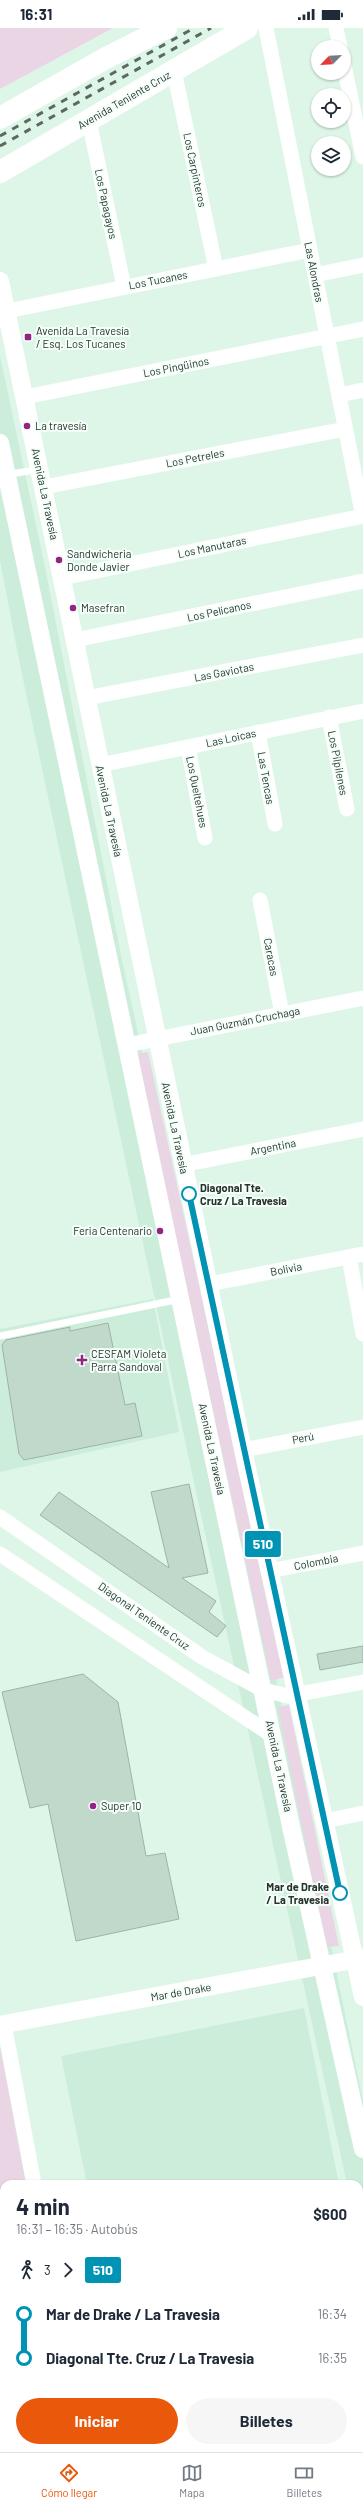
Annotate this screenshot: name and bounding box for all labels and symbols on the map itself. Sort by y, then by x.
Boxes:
north arrow [311,40,351,80]
street label: Avenida Teniente Cruz [75,68,173,131]
street label: Los Carpinteros [181,132,210,208]
street label: Los Papagayos [93,168,120,240]
street label: Las Alondras [302,241,327,303]
street label: Los Tucanes [127,267,188,292]
place label: Avenida La Travesía / Esq. Los Tucanes [36,324,129,350]
marker: Avenida La Travesía / Esq. Los Tucanes [23,332,33,342]
street label: Los Pingüinos [142,354,210,379]
place label: La travesía [35,419,87,432]
marker: La travesía [22,421,32,431]
street label: Los Petreles [165,445,225,470]
street label: Avenida La Travesía [29,447,62,541]
street label: Los Manutaras [177,533,247,560]
place label: Sandwicheria Donde Javier [67,547,131,573]
marker: Sandwicheria Donde Javier [54,555,64,565]
street label: Los Pelícanos [186,597,252,624]
place label: Masefran [81,601,125,614]
marker: Masefran [68,603,78,613]
street label: Las Gaviotas [193,659,255,684]
street label: Las Loicas [205,726,257,749]
street label: Los Pilpilenes [326,729,351,796]
street label: Las Tencas [255,751,278,805]
street label: Los Queltehues [184,755,211,829]
street label: Avenida La Travesía [93,764,126,858]
street label: Caracas [261,937,282,977]
street label: Juan Guzmán Cruchaga [189,1003,301,1038]
street label: Avenida La Travesía [159,1081,192,1175]
street label: Argentina [249,1136,297,1157]
place label: Diagonal Tte. Cruz / La Travesia [200,1181,287,1207]
marker: Diagonal Tte. Cruz / La Travesia [181,1186,197,1202]
place label: Feria Centenario [73,1224,152,1237]
marker: Feria Centenario [155,1226,165,1236]
street label: Bolivia [269,1259,303,1278]
place label: CESFAM Violeta Parra Sandoval [91,1347,166,1373]
marker: CESFAM Violeta Parra Sandoval [76,1354,88,1366]
street label: Avenida La Travesía [196,1402,229,1496]
street label: Perú [291,1429,315,1446]
line badge: 510 [240,1531,286,1557]
street label: Colombia [293,1551,339,1572]
street label: Diagonal Teniente Cruz [96,1579,193,1652]
street label: Avenida La Travesía [263,1719,296,1813]
place label: Super 10 [101,1799,141,1812]
marker: Super 10 [88,1801,98,1811]
place label: Mar de Drake / La Travesia [266,1880,329,1906]
marker: Mar de Drake / La Travesia [332,1885,348,1901]
street label: Mar de Drake [150,1980,212,2003]

